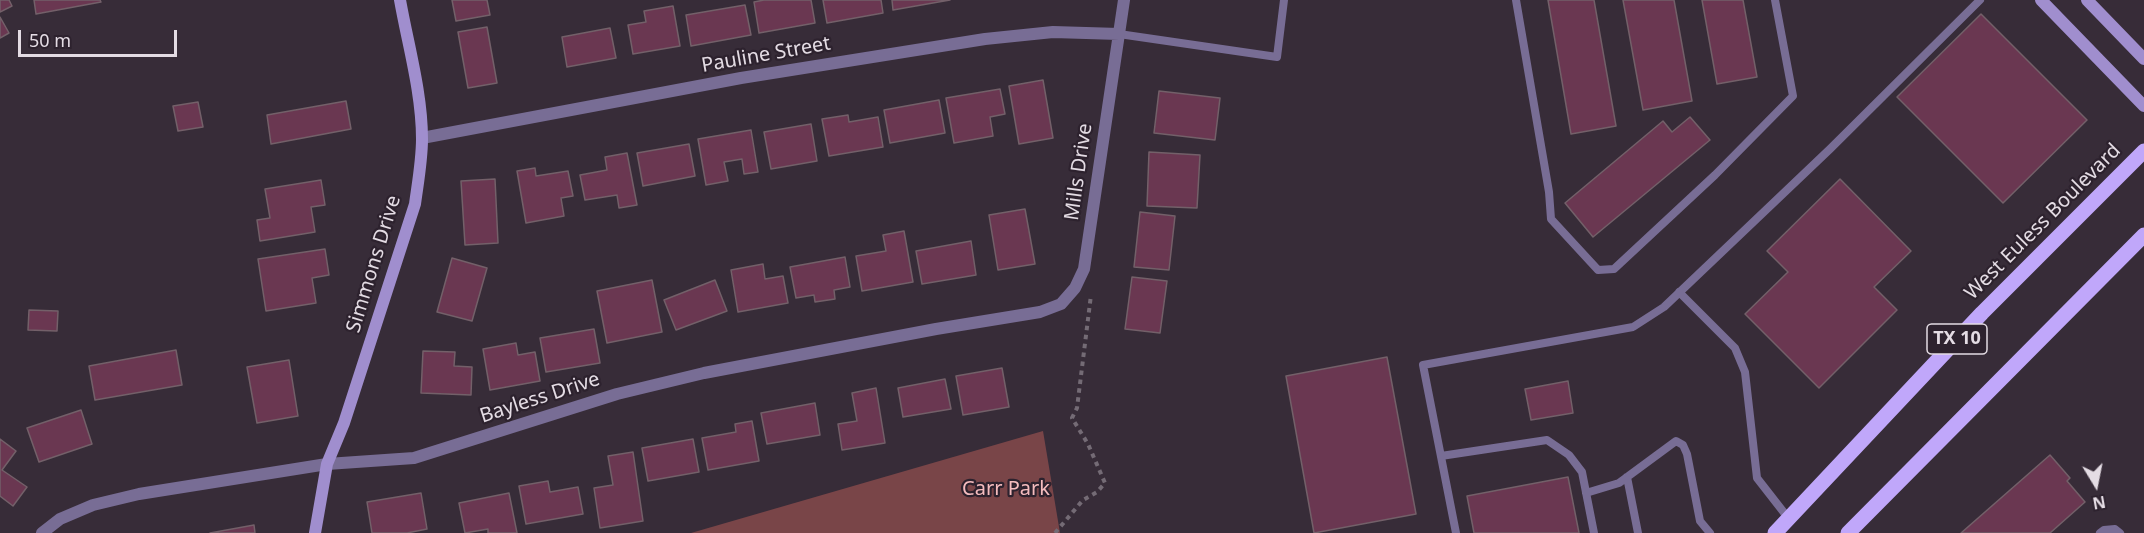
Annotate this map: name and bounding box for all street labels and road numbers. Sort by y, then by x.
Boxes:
street label: Pauline Street [700,32,832,78]
street label: Mills Drive [1060,122,1098,222]
street label: West Euless Boulevard [1960,139,2126,305]
street label: Simmons Drive [342,192,406,336]
road number: TX 10 [1927,324,1987,354]
street label: Bayless Drive [477,367,603,429]

